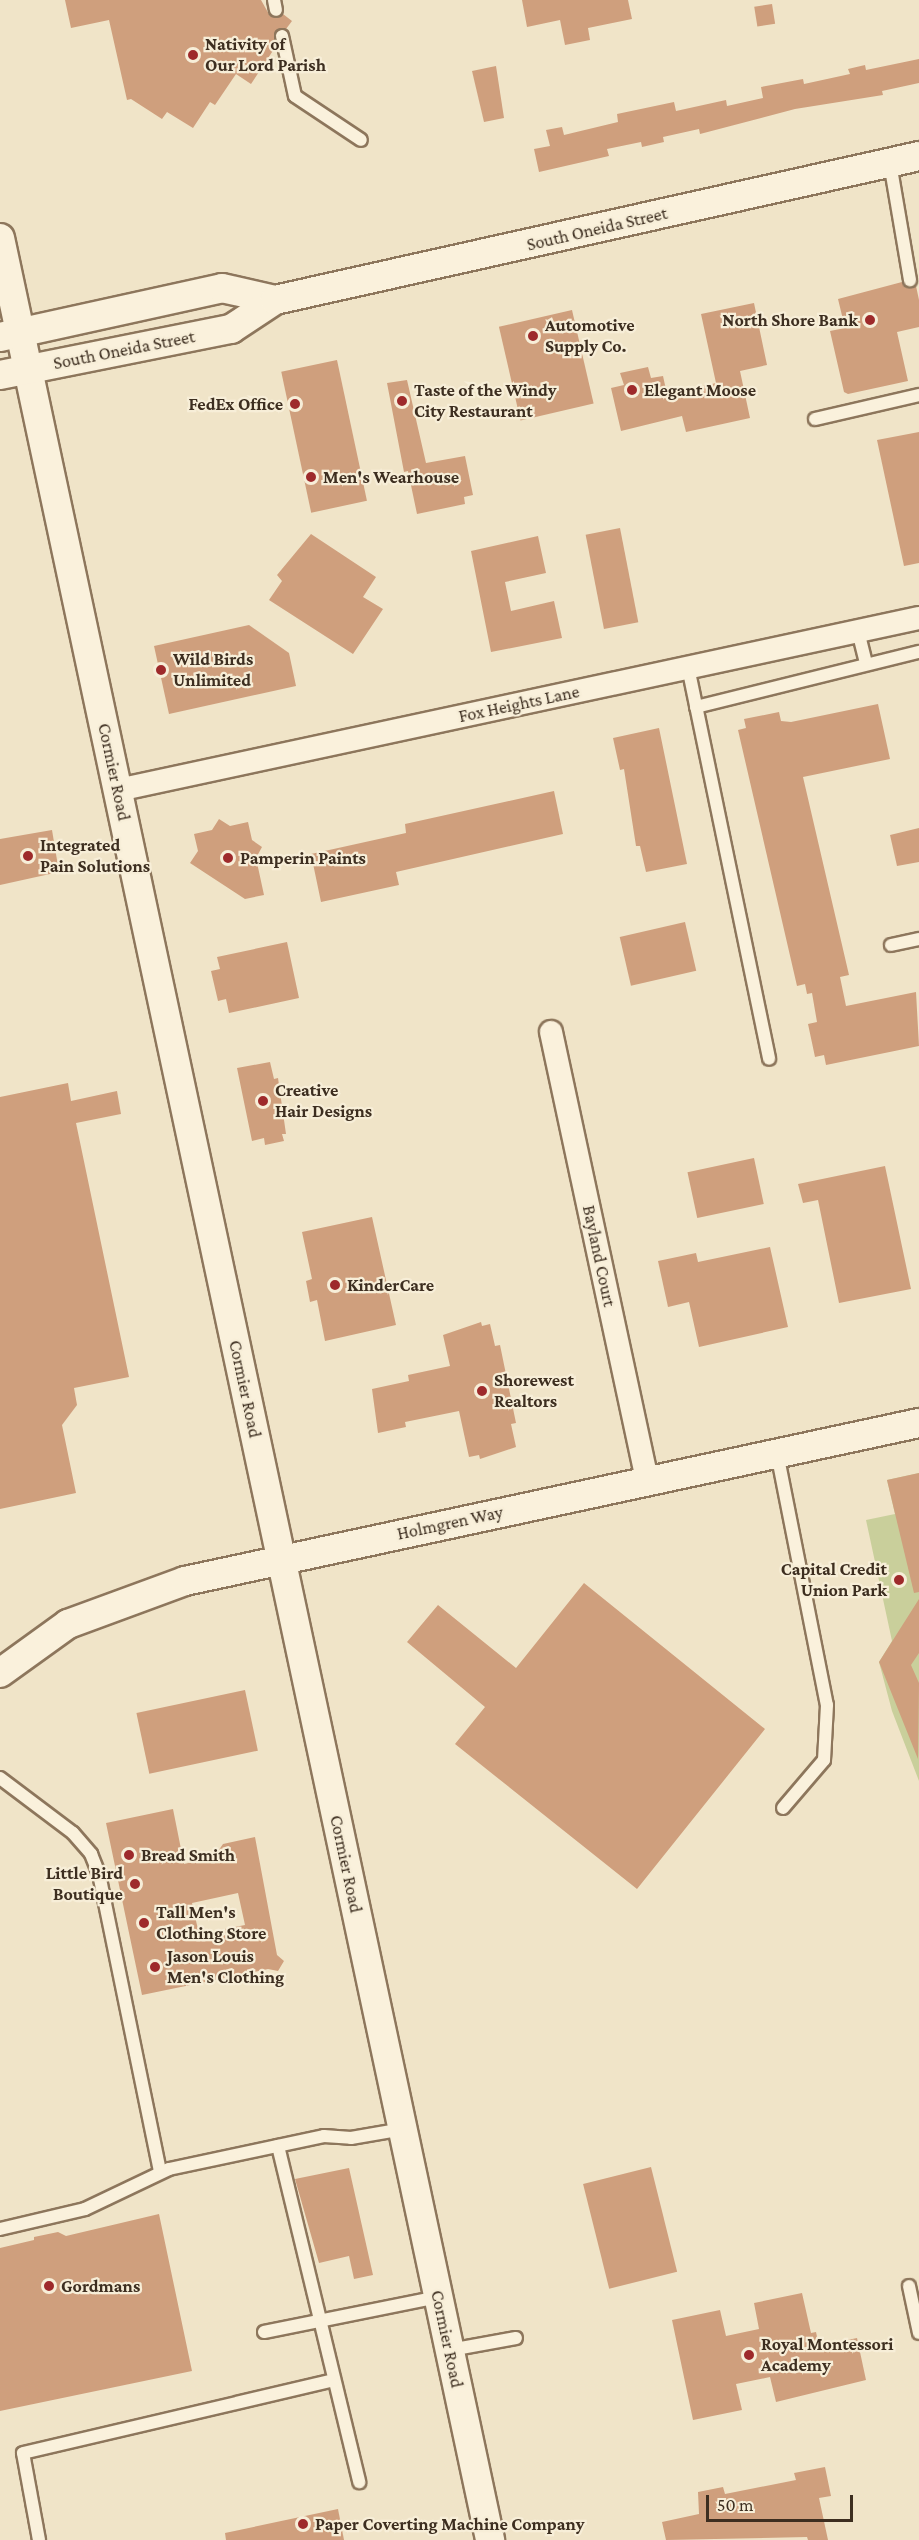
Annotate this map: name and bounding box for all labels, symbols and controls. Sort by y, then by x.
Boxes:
place label: Nativity of Our Lord Parish [205,34,326,76]
marker: Nativity of Our Lord Parish [186,48,200,62]
street label: South Oneida Street [525,202,669,256]
place label: North Shore Bank [722,309,858,331]
marker: North Shore Bank [863,313,877,327]
place label: Automotive Supply Co. [545,315,635,358]
street label: South Oneida Street [51,326,197,374]
marker: Automotive Supply Co. [526,329,540,343]
place label: Elegant Moose [644,379,756,401]
place label: Taste of the Windy City Restaurant [414,380,557,422]
marker: Elegant Moose [625,383,639,397]
place label: FedEx Office [188,393,283,415]
marker: Taste of the Windy City Restaurant [395,394,409,408]
marker: FedEx Office [288,397,302,411]
place label: Men's Wearhouse [323,466,459,488]
marker: Men's Wearhouse [304,470,318,484]
place label: Wild Birds Unlimited [173,649,253,692]
marker: Wild Birds Unlimited [154,663,168,677]
street label: Fox Heights Lane [457,681,581,727]
street label: Cormier Road [93,721,135,823]
place label: Integrated Pain Solutions [40,835,150,878]
place label: Pamperin Paints [240,847,366,869]
marker: Integrated Pain Solutions [21,849,35,863]
marker: Pamperin Paints [221,851,235,865]
place label: Creative Hair Designs [275,1080,372,1122]
marker: Creative Hair Designs [256,1094,270,1108]
street label: Bayland Court [578,1203,620,1309]
place label: KinderCare [347,1274,434,1296]
marker: KinderCare [328,1278,342,1292]
street label: Cormier Road [224,1338,266,1440]
place label: Shorewest Realtors [494,1370,574,1412]
marker: Shorewest Realtors [475,1384,489,1398]
street label: Holmgren Way [395,1501,505,1545]
place label: Capital Credit Union Park [781,1559,887,1602]
marker: Capital Credit Union Park [892,1573,906,1587]
street label: Cormier Road [325,1813,367,1915]
place label: Bread Smith [141,1844,235,1866]
marker: Bread Smith [122,1848,136,1862]
place label: Little Bird Boutique [46,1863,123,1906]
marker: Little Bird Boutique [128,1877,142,1891]
place label: Tall Men's Clothing Store [156,1902,266,1944]
marker: Tall Men's Clothing Store [137,1916,151,1930]
place label: Jason Louis Men's Clothing [167,1946,284,1988]
marker: Jason Louis Men's Clothing [148,1960,162,1974]
place label: Gordmans [61,2275,140,2297]
marker: Gordmans [42,2279,56,2293]
street label: Cormier Road [426,2288,468,2390]
place label: Royal Montessori Academy [761,2334,893,2376]
marker: Royal Montessori Academy [742,2348,756,2362]
scale bar [709,2483,856,2521]
text: 50 m [717,2495,754,2515]
place label: Paper Coverting Machine Company [315,2513,584,2535]
marker: Paper Coverting Machine Company [296,2517,310,2531]

